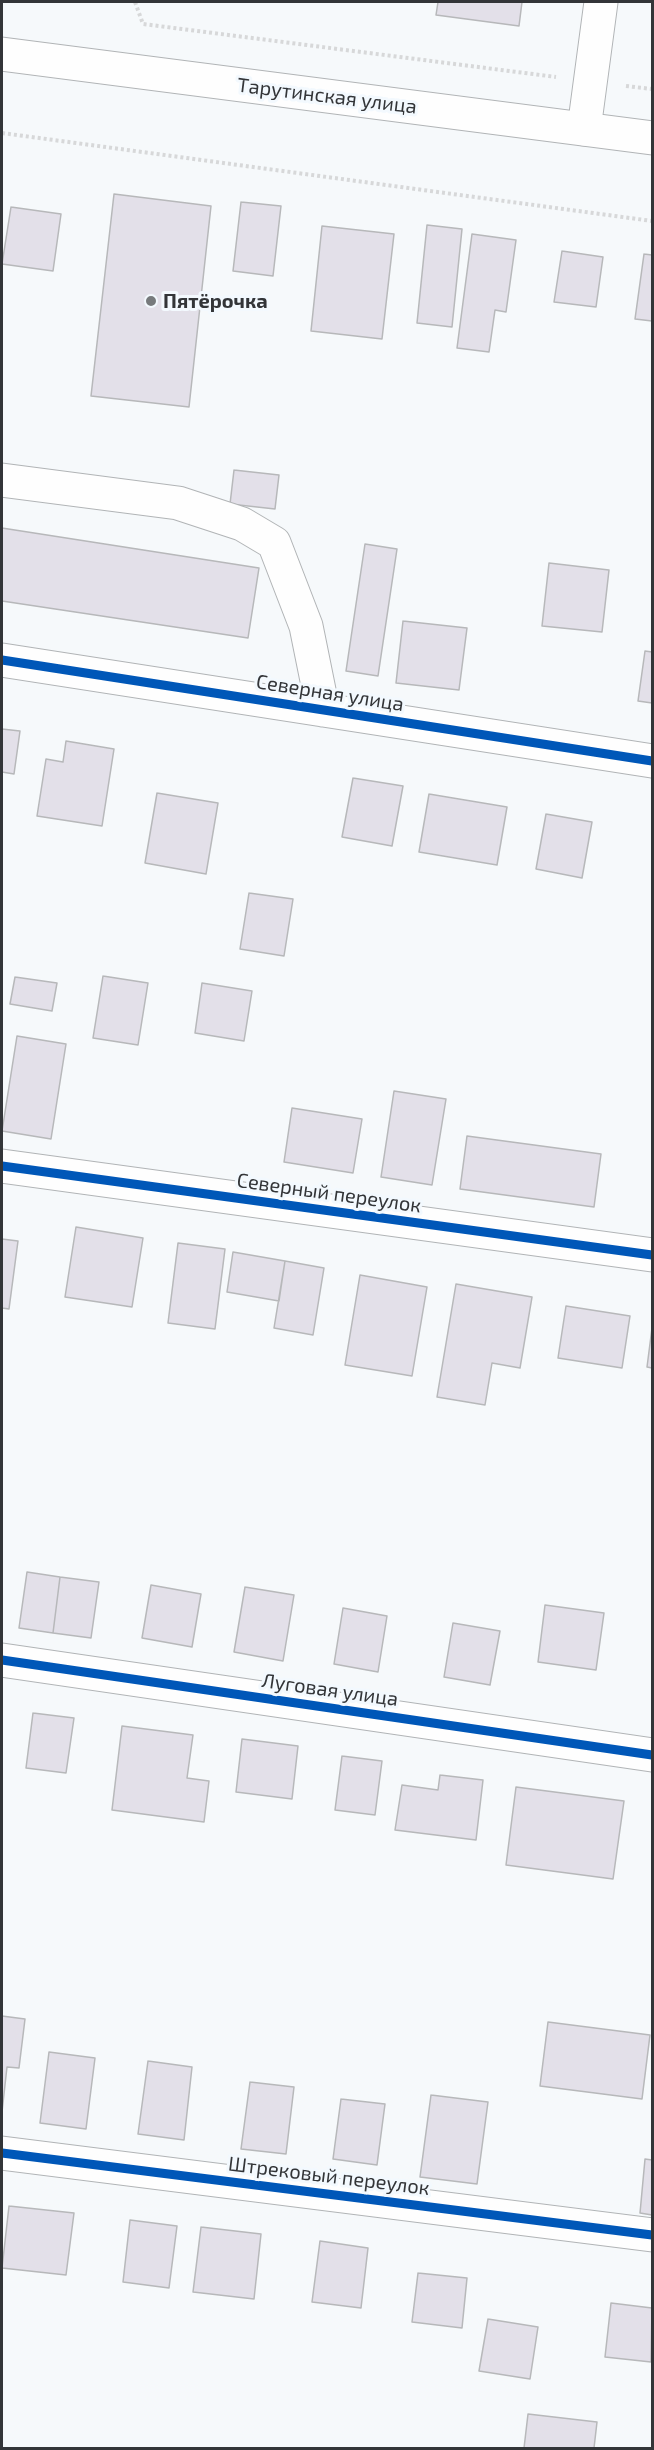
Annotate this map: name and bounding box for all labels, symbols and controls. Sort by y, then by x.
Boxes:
street label: Тарутинская улица [236,73,418,119]
place label: Пятёрочка [163,289,268,313]
marker: Пятёрочка [144,294,158,308]
street label: Северная улица [254,669,406,717]
street label: Северный переулок [235,1168,423,1218]
street label: Луговая улица [260,1669,400,1711]
street label: Штрековый переулок [227,2152,431,2200]

